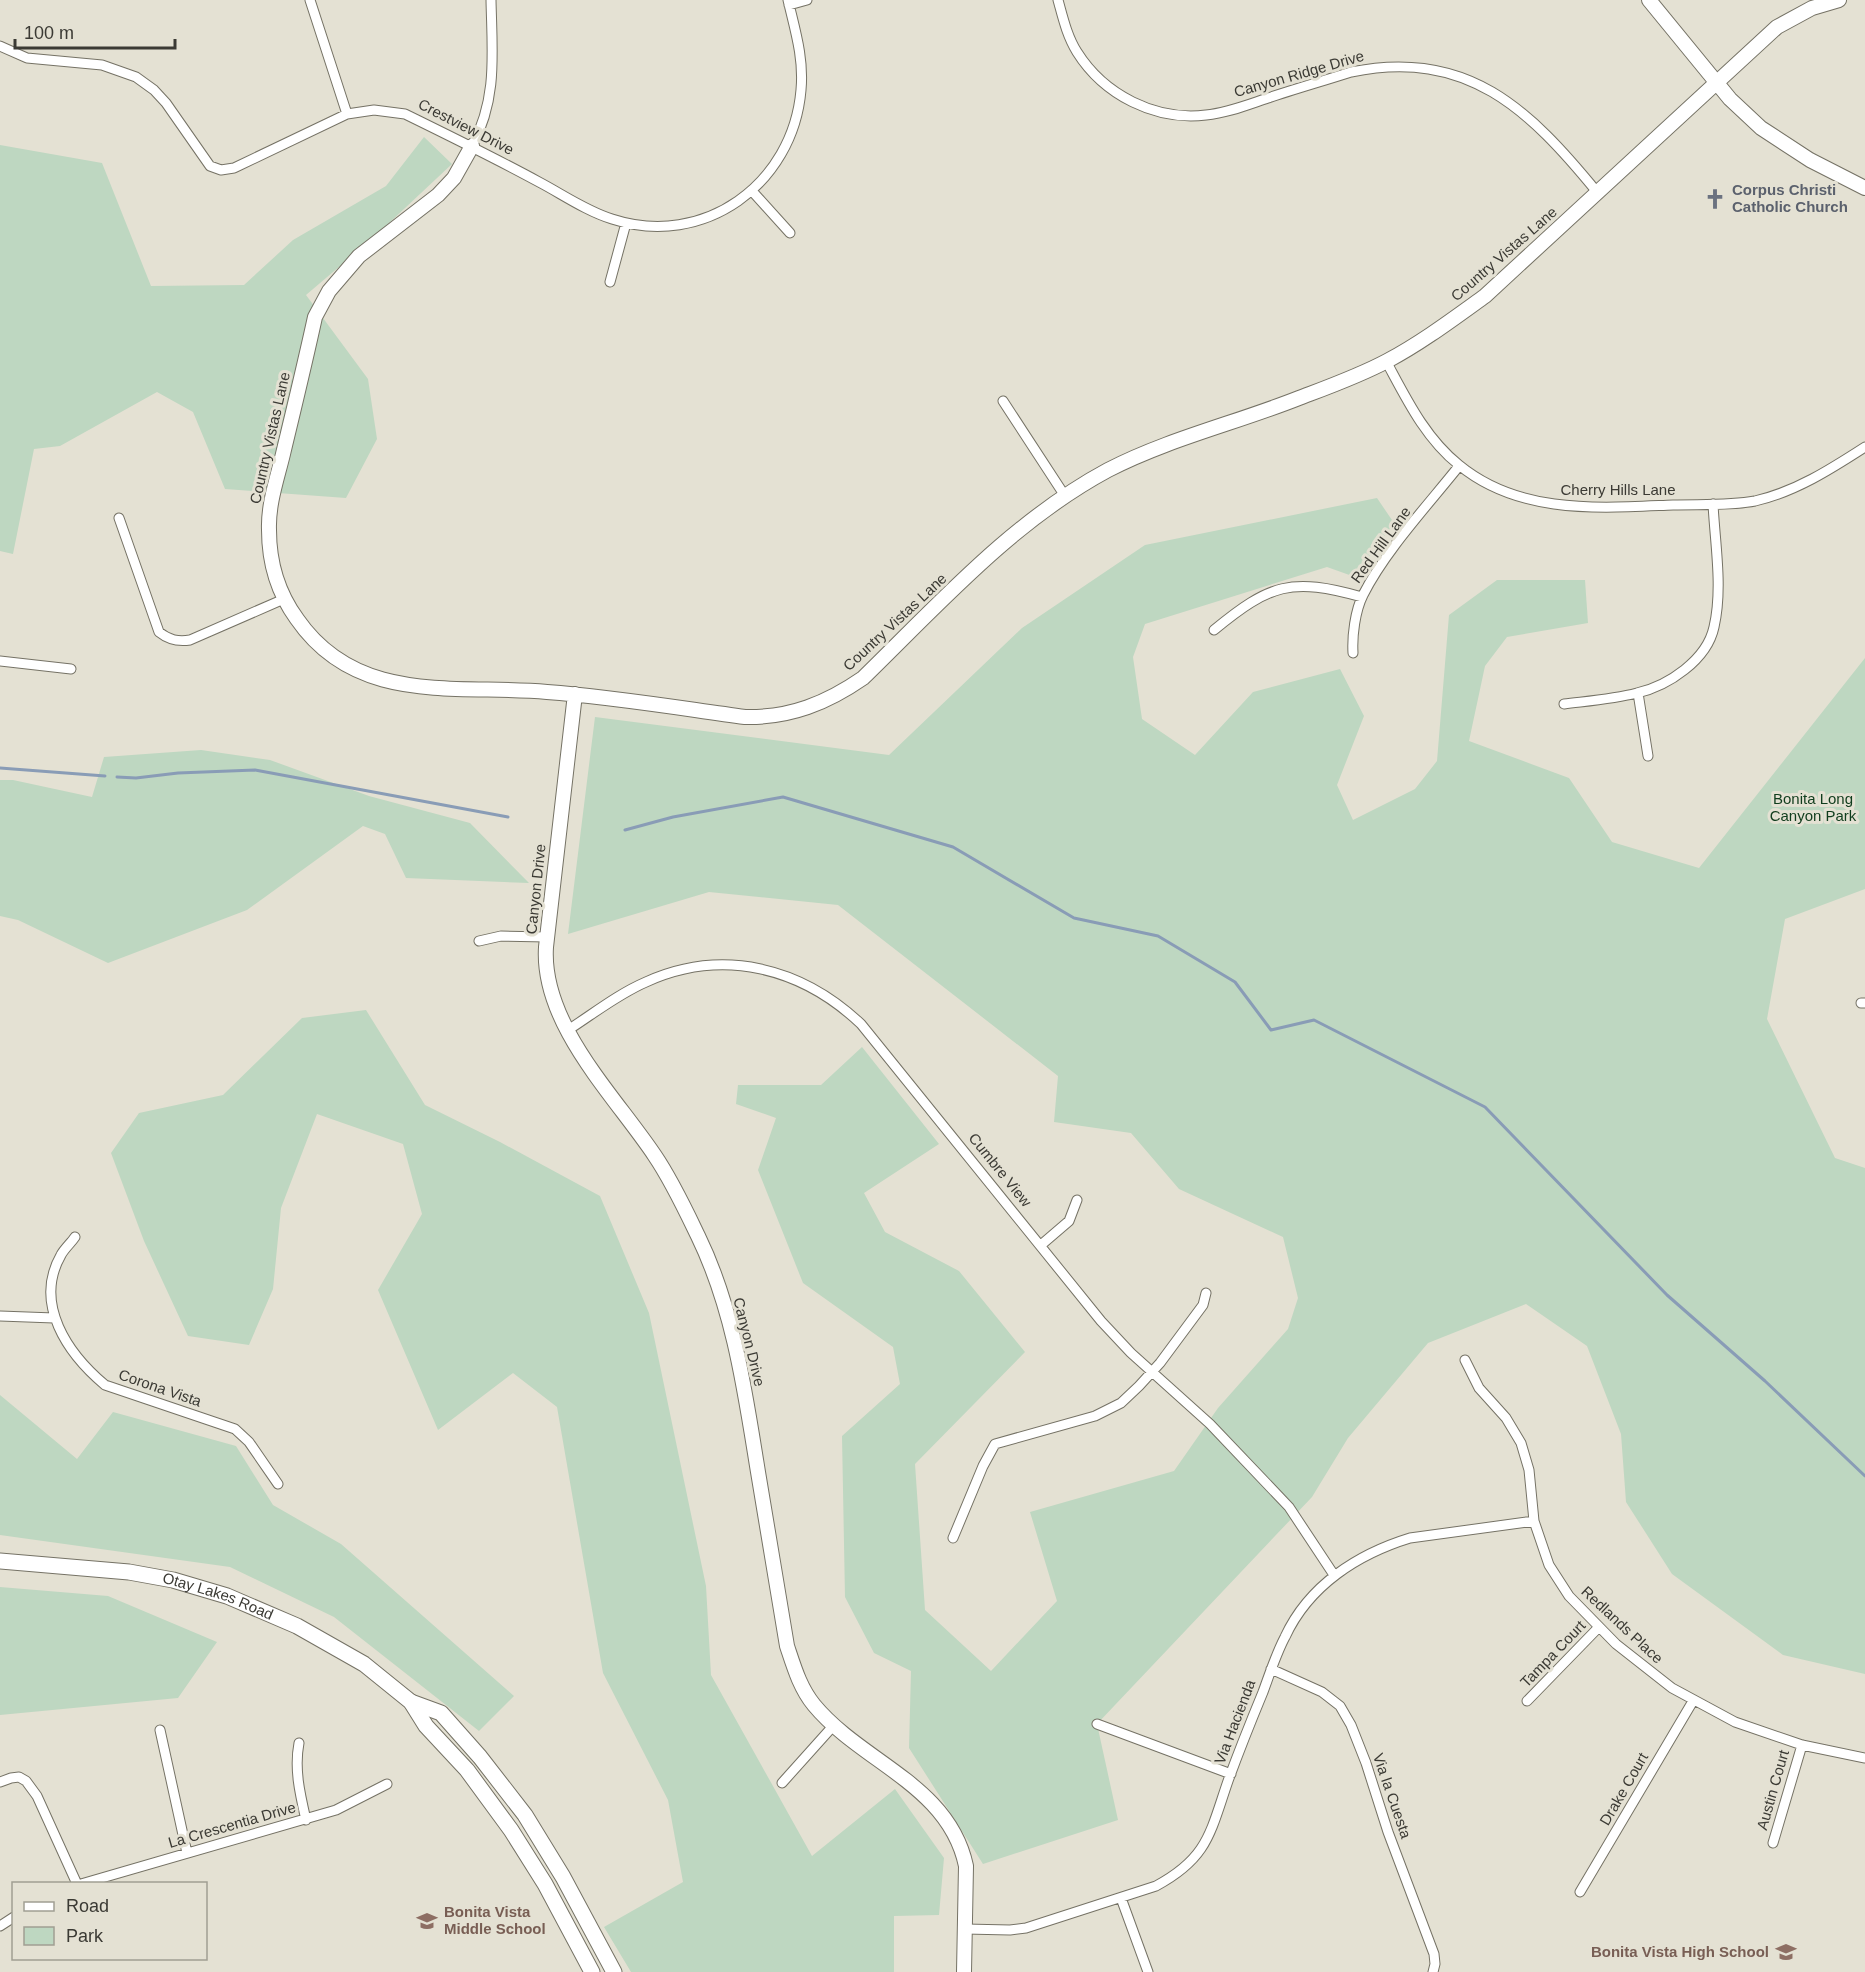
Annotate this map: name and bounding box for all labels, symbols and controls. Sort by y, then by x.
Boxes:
scale bar [15,12,176,50]
text: 100 m [24,23,74,43]
street label: Canyon Ridge Drive [1232,47,1366,100]
street label: Crestview Drive [416,95,517,158]
place label: Corpus Christi Catholic Church [1732,181,1848,215]
church icon: Corpus Christi Catholic Church [1703,187,1727,211]
street label: Country Vistas Lane [1447,203,1560,304]
street label: Country Vistas Lane [246,370,293,505]
street label: Cherry Hills Lane [1560,481,1676,498]
street label: Red Hill Lane [1347,503,1414,586]
street label: Country Vistas Lane [840,569,950,674]
park label: Bonita Long Canyon Park [1770,790,1857,824]
street label: Canyon Drive [522,843,549,935]
street label: Cumbre View [966,1129,1035,1210]
street label: Canyon Drive [730,1296,769,1388]
street label: Corona Vista [117,1365,204,1410]
street label: Otay Lakes Road [162,1569,276,1623]
street label: Redlands Place [1578,1583,1667,1667]
street label: Tampa Court [1517,1616,1589,1690]
street label: Via Hacienda [1211,1677,1259,1766]
street label: Austin Court [1753,1747,1792,1832]
street label: Drake Court [1596,1749,1652,1828]
street label: Via la Cuesta [1370,1751,1415,1841]
street label: La Crescentia Drive [166,1798,298,1851]
legend [12,1882,207,1960]
text: Road [66,1896,109,1916]
place label: Bonita Vista Middle School [444,1903,546,1937]
school or university icon: Bonita Vista Middle School [415,1909,439,1933]
text: Park [66,1926,104,1946]
school or university icon: Bonita Vista High School [1774,1940,1798,1964]
place label: Bonita Vista High School [1591,1943,1769,1960]

